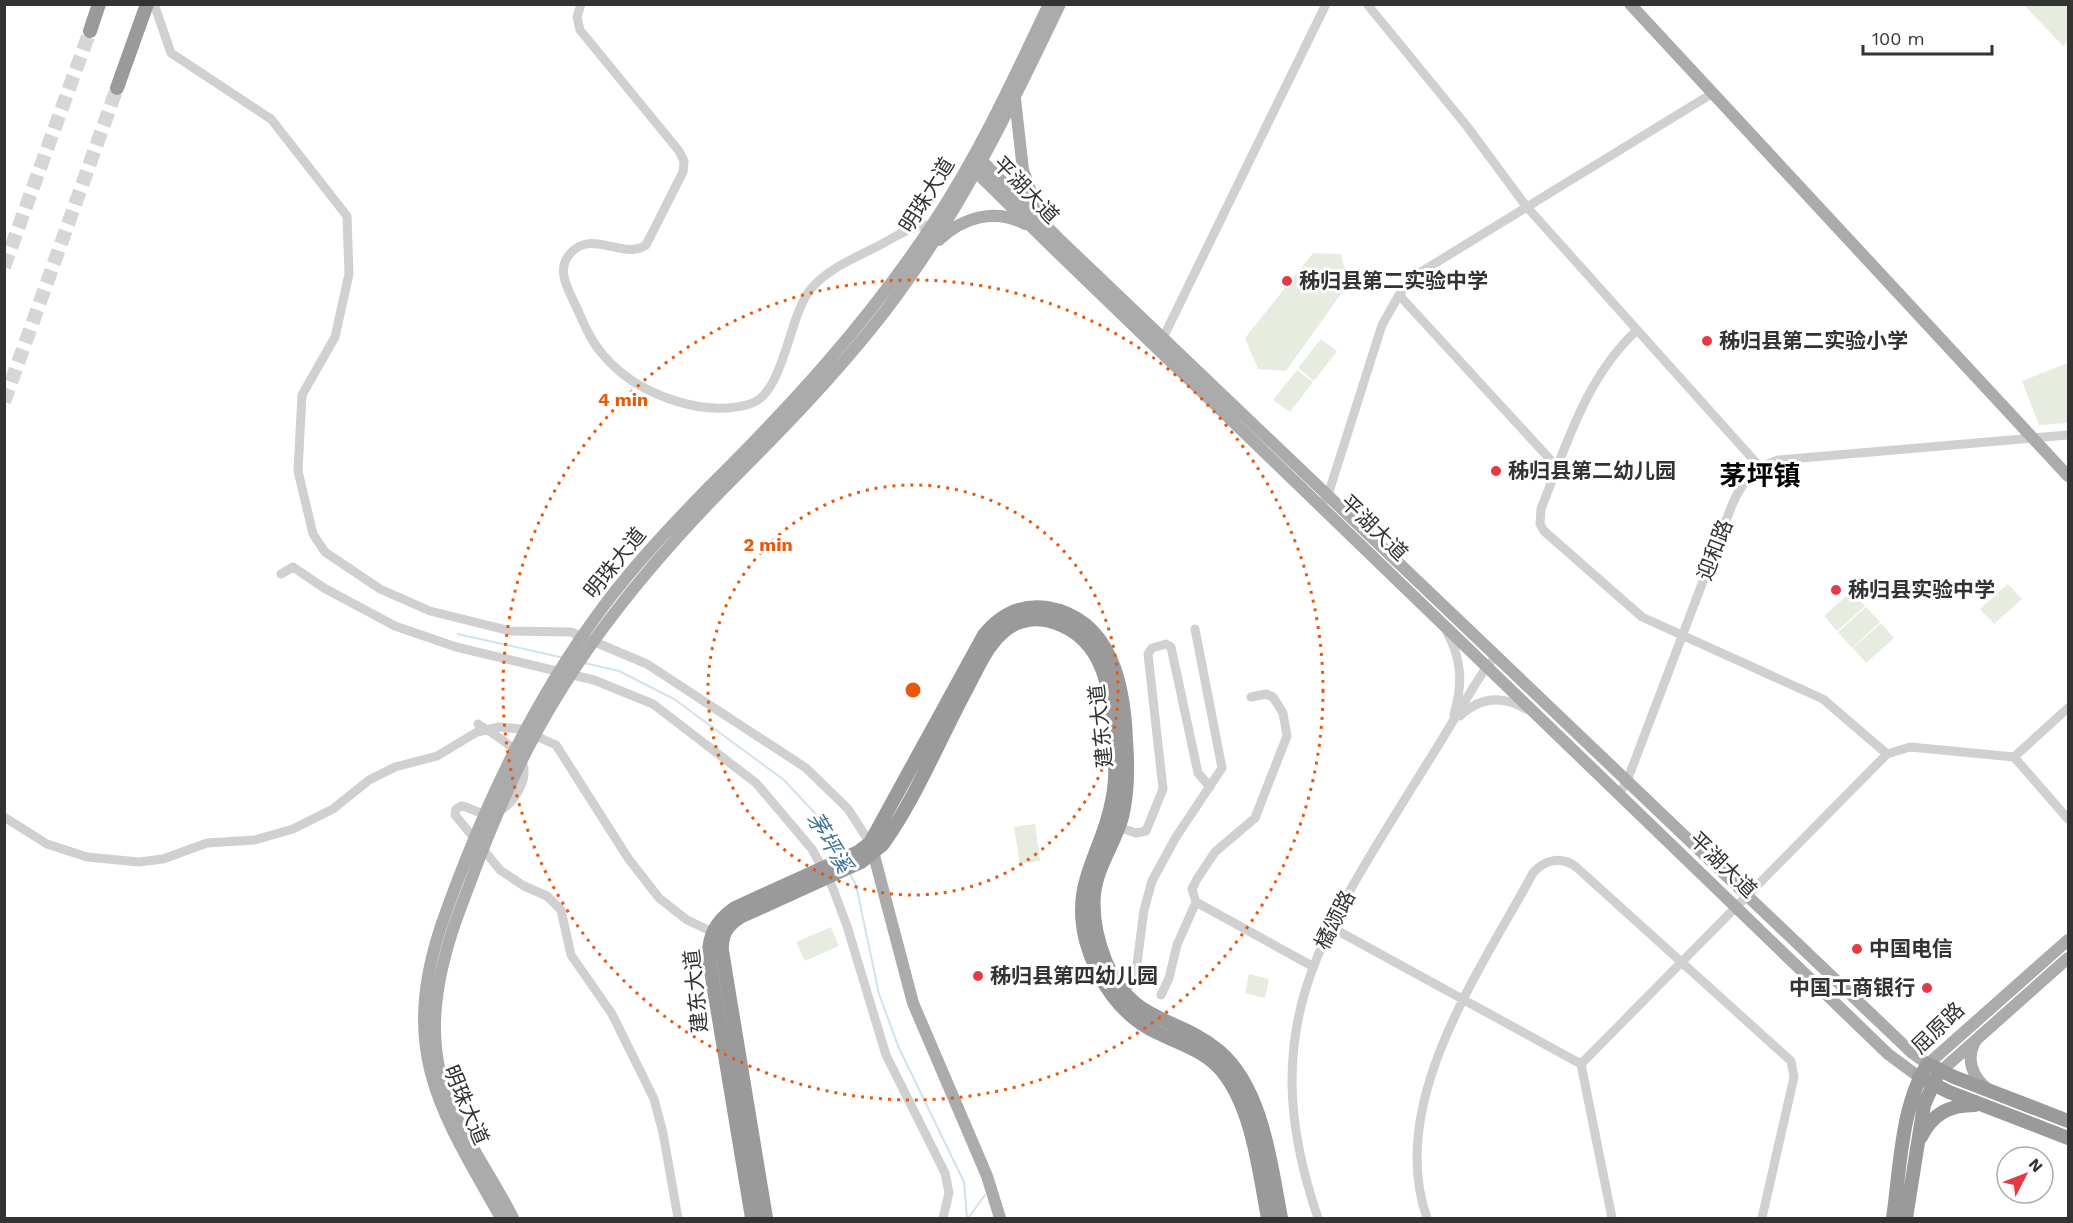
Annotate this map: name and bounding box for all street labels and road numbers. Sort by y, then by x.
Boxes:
street label: 平湖大道 [988,151,1065,229]
street label: 明珠大道 [894,152,959,237]
street label: 平湖大道 [1335,489,1413,566]
street label: 迎和路 [1692,516,1737,584]
street label: 明珠大道 [578,522,651,603]
street label: 建东大道 [1084,683,1117,769]
street label: 平湖大道 [1684,826,1762,903]
street label: 橘颂路 [1309,886,1360,954]
street label: 建东大道 [679,948,712,1034]
street label: 屈原路 [1906,997,1969,1059]
street label: 明珠大道 [439,1061,494,1148]

